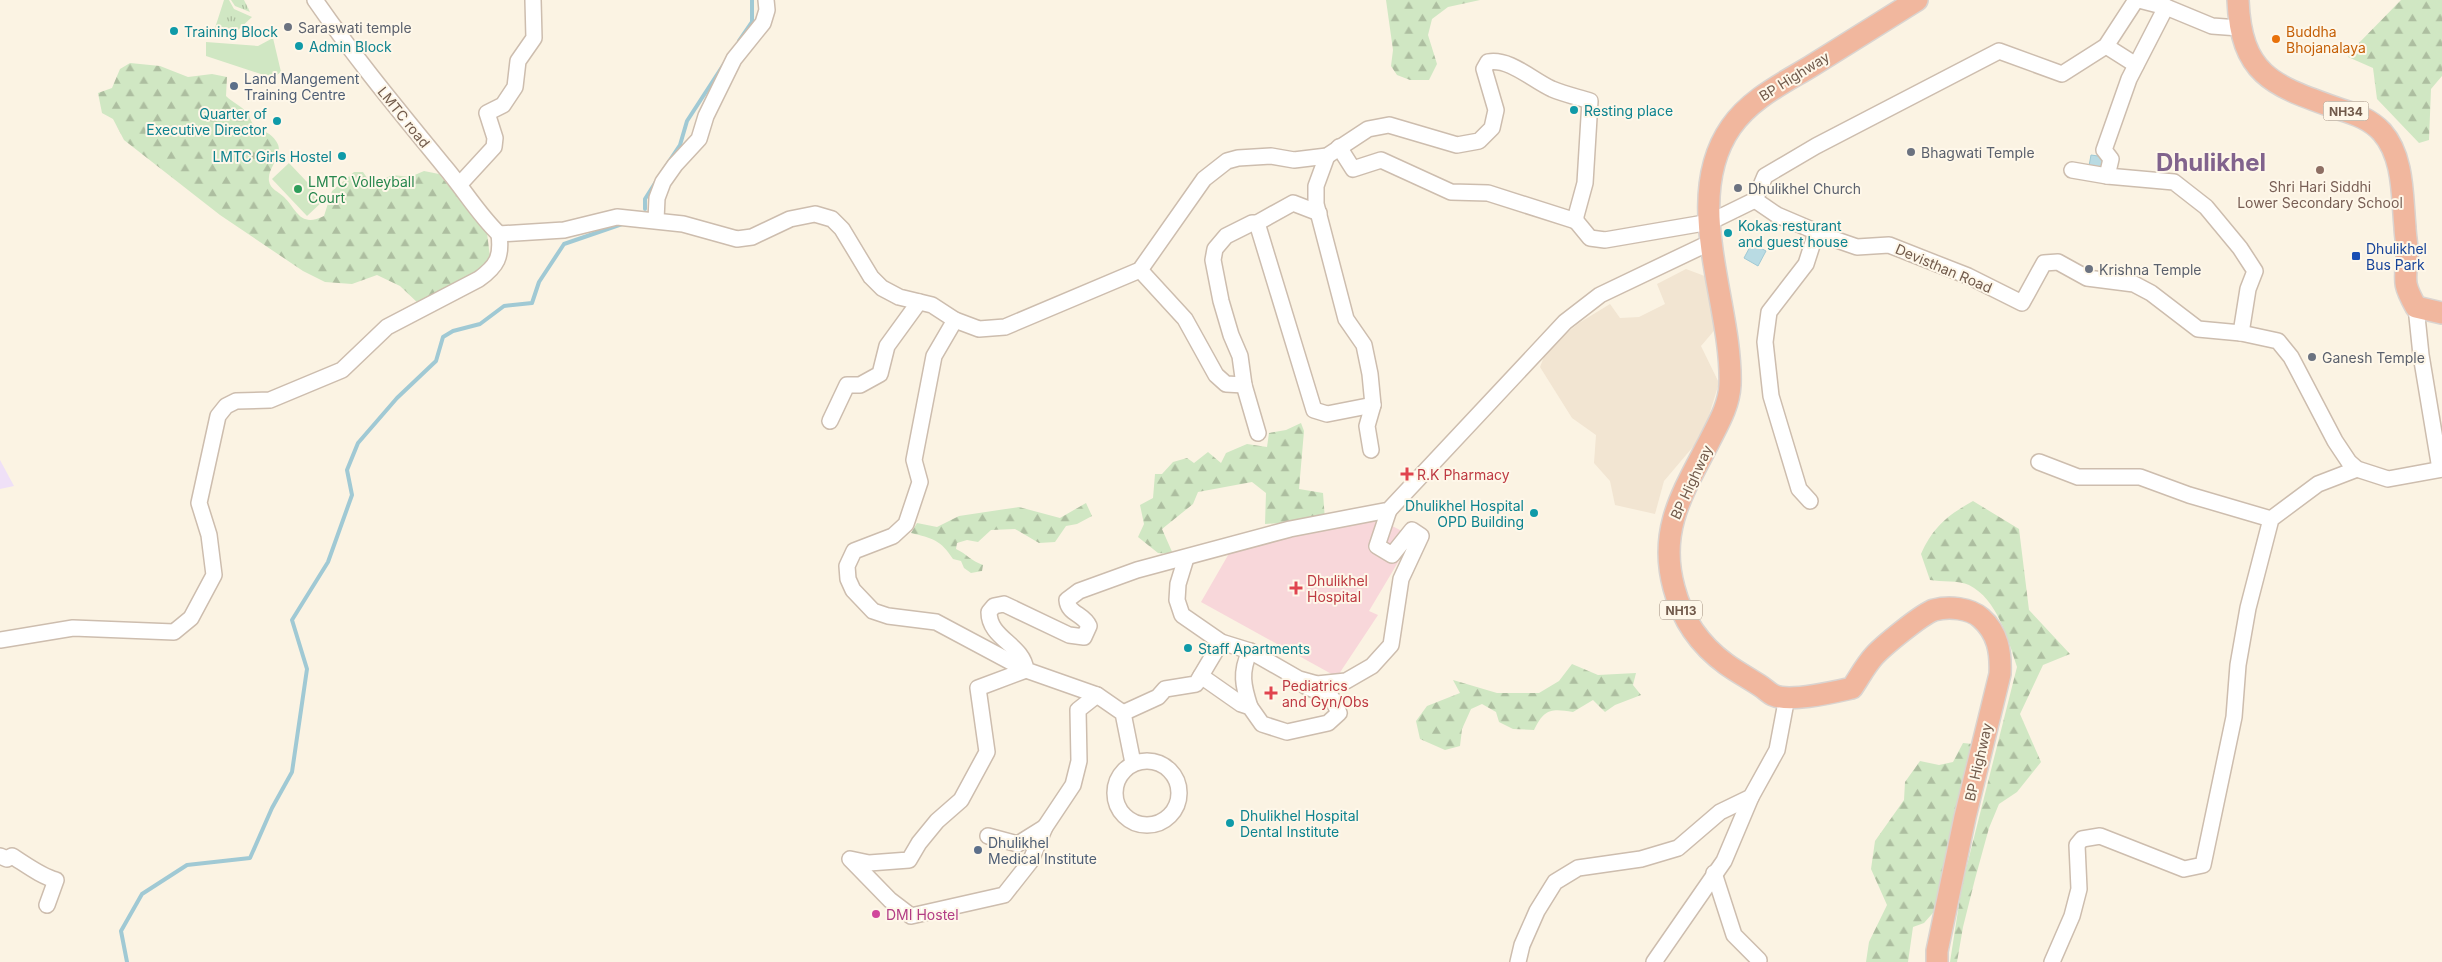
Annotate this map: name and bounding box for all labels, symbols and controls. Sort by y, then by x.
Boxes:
place label: Saraswati temple [298,19,412,36]
marker: Saraswati temple [282,21,294,33]
place label: Training Block [184,23,278,40]
place label: Buddha Bhojanalaya [2286,23,2366,56]
marker: Training Block [168,25,180,37]
marker: Buddha Bhojanalaya [2270,33,2282,45]
place label: Admin Block [309,38,392,55]
marker: Admin Block [293,40,305,52]
street label: BP Highway [1756,48,1832,104]
place label: Land Mangement Training Centre [244,70,360,103]
marker: Land Mangement Training Centre [228,80,240,92]
street label: LMTC road [374,83,434,151]
place label: Resting place [1584,102,1673,119]
road number: NH34 [2324,102,2368,120]
marker: Resting place [1568,104,1580,116]
place label: Quarter of Executive Director [146,105,267,138]
marker: Quarter of Executive Director [271,115,283,127]
place label: Bhagwati Temple [1921,144,2035,161]
marker: Bhagwati Temple [1905,146,1917,158]
place label: LMTC Girls Hostel [212,148,332,165]
district label: Dhulikhel [2156,148,2266,177]
marker: LMTC Girls Hostel [336,150,348,162]
marker: Shri Hari Siddhi Lower Secondary School [2314,164,2326,176]
place label: LMTC Volleyball Court [308,173,415,206]
place label: Shri Hari Siddhi Lower Secondary School [2237,178,2403,211]
place label: Dhulikhel Church [1748,180,1861,197]
marker: Dhulikhel Church [1732,182,1744,194]
marker: LMTC Volleyball Court [292,183,304,195]
place label: Kokas resturant and guest house [1738,217,1848,250]
marker: Kokas resturant and guest house [1722,227,1734,239]
street label: Devisthan Road [1893,240,1995,296]
place label: Dhulikhel Bus Park [2366,240,2427,273]
marker: Dhulikhel Bus Park [2350,250,2362,262]
place label: Krishna Temple [2099,261,2202,278]
marker: Krishna Temple [2083,263,2095,275]
place label: Ganesh Temple [2322,349,2425,366]
marker: Ganesh Temple [2306,351,2318,363]
street label: BP Highway [1666,442,1716,522]
place label: R.K Pharmacy [1417,466,1510,483]
marker: R.K Pharmacy [1401,468,1413,480]
place label: Dhulikhel Hospital OPD Building [1405,497,1524,530]
marker: Dhulikhel Hospital OPD Building [1528,507,1540,519]
place label: Dhulikhel Hospital [1307,572,1368,605]
marker: Dhulikhel Hospital [1289,581,1303,595]
road number: NH13 [1660,600,1702,620]
place label: Staff Apartments [1198,640,1310,657]
marker: Staff Apartments [1182,642,1194,654]
place label: Pediatrics and Gyn/Obs [1282,677,1369,710]
marker: Pediatrics and Gyn/Obs [1264,686,1278,700]
street label: BP Highway [1961,721,1995,803]
place label: Dhulikhel Hospital Dental Institute [1240,807,1359,840]
marker: Dhulikhel Hospital Dental Institute [1224,817,1236,829]
place label: Dhulikhel Medical Institute [988,834,1097,867]
marker: Dhulikhel Medical Institute [972,844,984,856]
place label: DMI Hostel [886,906,959,923]
marker: DMI Hostel [870,908,882,920]

